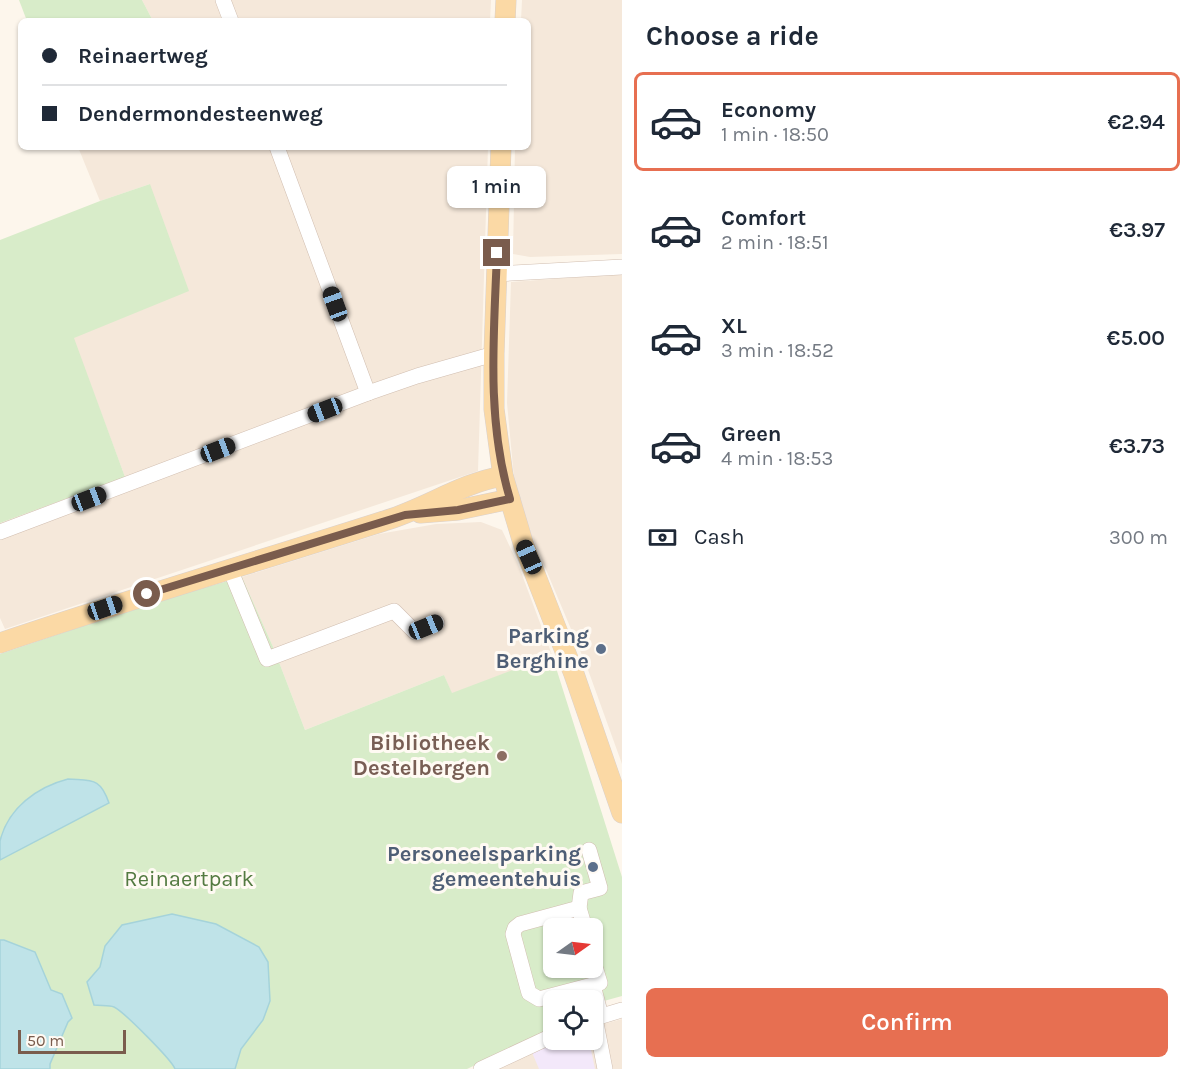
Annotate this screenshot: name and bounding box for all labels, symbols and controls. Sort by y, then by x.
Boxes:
text: Choose a ride [646,20,819,52]
text: Reinaertweg [78,43,208,69]
icon: car [649,95,703,149]
text: Economy [721,97,816,123]
text: Dendermondesteenweg [78,101,323,127]
text: €2.94 [1107,109,1165,135]
text: 1 min · 18:50 [721,123,829,146]
callout: 1 min [448,166,546,208]
text: 1 min [472,175,521,198]
icon: car [649,203,703,257]
text: Comfort [721,205,806,231]
text: €3.97 [1109,217,1165,243]
text: 2 min · 18:51 [721,231,829,254]
route end [483,239,510,266]
car [320,284,350,324]
icon: car [649,311,703,365]
text: XL [721,313,747,339]
text: €5.00 [1107,325,1165,351]
text: 3 min · 18:52 [721,339,834,362]
car [305,395,345,425]
icon: car [649,419,703,473]
text: Green [721,421,782,447]
text: €3.73 [1109,433,1165,459]
car [198,435,238,465]
text: 4 min · 18:53 [721,447,833,470]
car [69,484,109,514]
icon: cash [646,521,679,554]
text: Cash [694,524,744,550]
text: 300 m [1109,526,1168,549]
car [513,537,545,577]
route start [133,580,160,607]
car [85,594,125,622]
car [406,612,446,642]
place label: Parking Berghine [496,623,589,674]
marker: Parking Berghine [594,642,608,656]
place label: Bibliotheek Destelbergen [353,730,490,781]
marker: Bibliotheek Destelbergen [495,749,509,763]
place label: Personeelsparking gemeentehuis [387,841,581,892]
marker: Personeelsparking gemeentehuis [586,860,600,874]
park label: Reinaertpark [124,866,254,892]
north arrow [543,918,603,978]
map controls [543,918,603,1050]
button: Confirm [646,988,1168,1057]
button: locate [543,990,603,1050]
scale bar [18,1027,126,1054]
text: 50 m [27,1031,64,1050]

